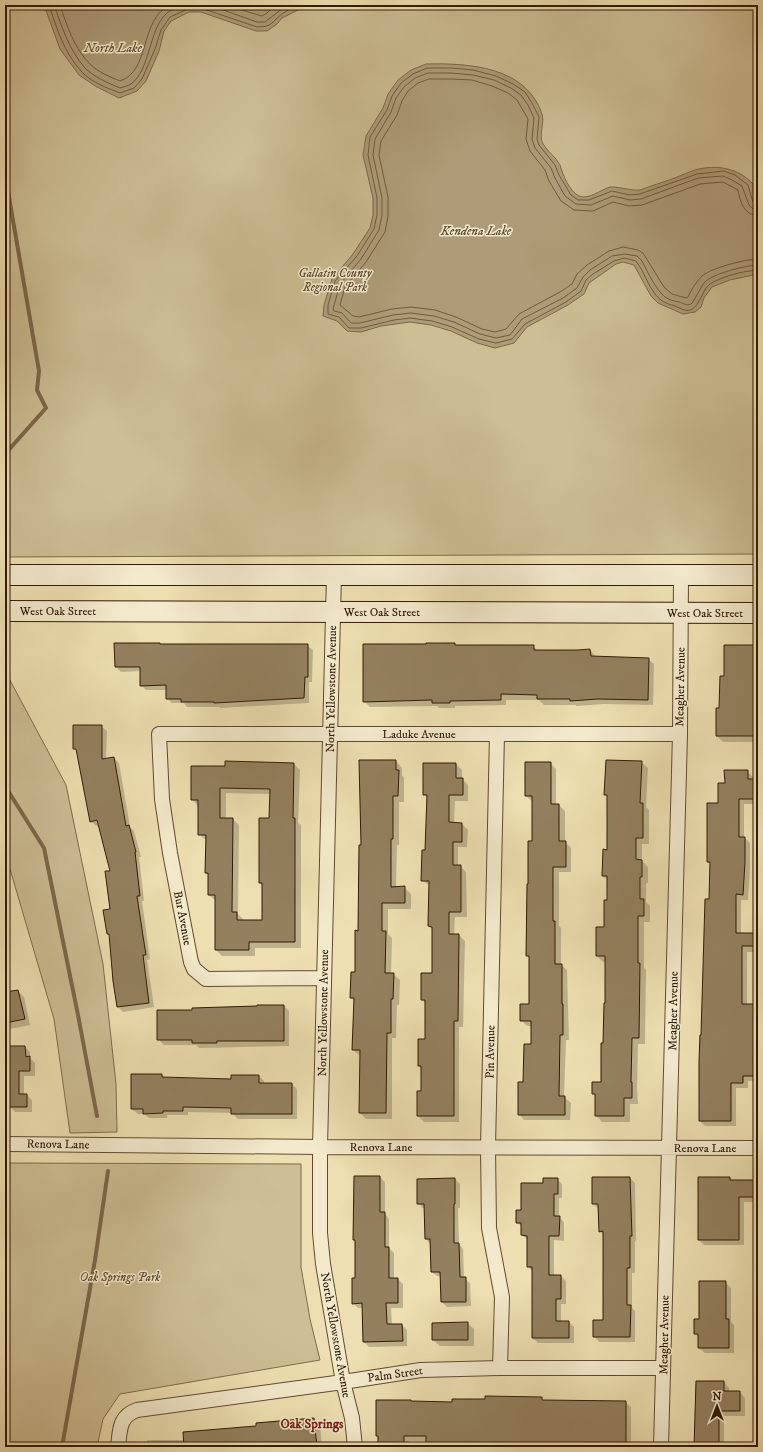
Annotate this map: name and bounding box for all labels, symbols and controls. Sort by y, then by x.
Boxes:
water label: North Lake [83,40,143,56]
water label: Kendena Lake [440,223,512,239]
park label: Gallatin County Regional Park [299,266,373,295]
street label: West Oak Street [19,604,96,619]
street label: West Oak Street [343,605,420,620]
street label: West Oak Street [666,606,743,621]
street label: North Yellowstone Avenue [323,625,340,753]
street label: Meagher Avenue [672,647,689,727]
street label: Laduke Avenue [382,727,456,742]
street label: Bur Avenue [170,890,195,947]
street label: North Yellowstone Avenue [315,949,332,1077]
street label: Meagher Avenue [665,971,682,1051]
street label: Pin Avenue [483,1025,498,1079]
street label: Renova Lane [26,1136,90,1153]
street label: Renova Lane [350,1140,412,1155]
street label: Renova Lane [674,1141,736,1156]
park label: Oak Springs Park [80,1270,160,1285]
street label: North Yellowstone Avenue [317,1271,354,1399]
street label: Meagher Avenue [656,1295,673,1375]
street label: Palm Street [366,1363,424,1386]
north arrow [697,1386,737,1426]
text: N [712,1390,722,1404]
district label: Oak Springs [281,1416,344,1433]

